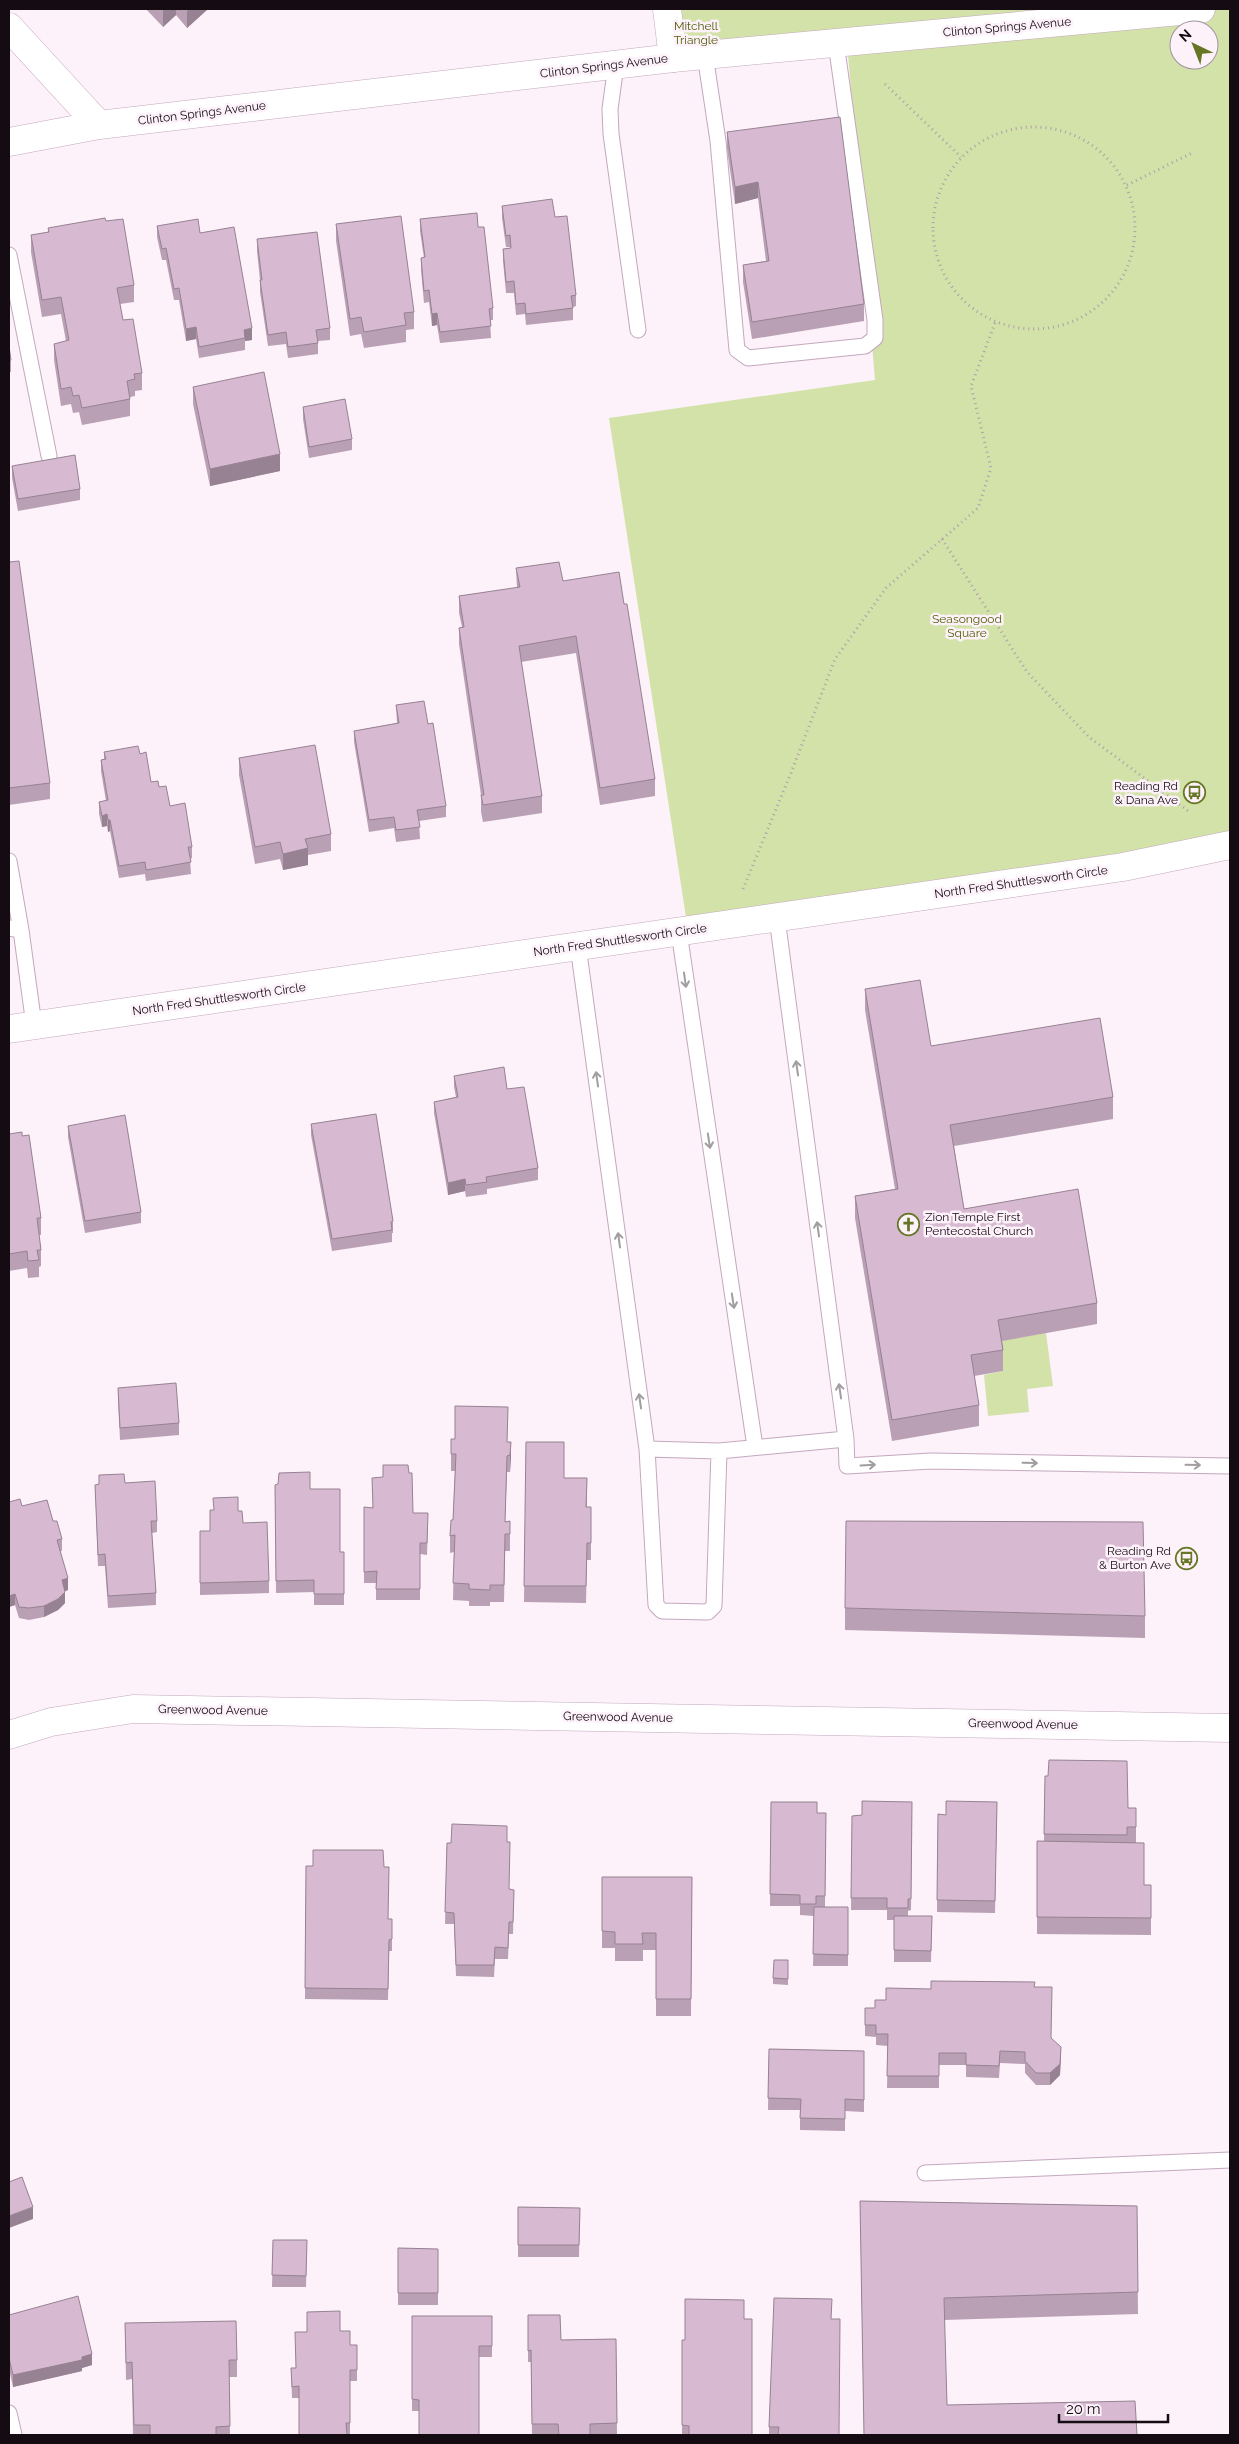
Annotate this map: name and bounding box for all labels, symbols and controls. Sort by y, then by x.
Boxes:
street label: Clinton Springs Avenue [942,14,1072,40]
park label: Mitchell Triangle [674,19,719,47]
north arrow [1169,20,1219,70]
text: N [1176,26,1194,45]
street label: Clinton Springs Avenue [539,51,669,81]
street label: Clinton Springs Avenue [137,98,267,128]
park label: Seasongood Square [932,612,1002,640]
place label: Reading Rd & Dana Ave [1114,779,1178,807]
bus stop icon: Reading Rd & Dana Ave [1182,781,1206,805]
street label: North Fred Shuttlesworth Circle [933,863,1109,901]
street label: North Fred Shuttlesworth Circle [532,921,708,959]
one-way arrow [680,972,690,988]
street label: North Fred Shuttlesworth Circle [131,980,307,1018]
one-way arrow [792,1061,802,1077]
one-way arrow [592,1071,602,1087]
one-way arrow [704,1132,714,1148]
place label: Zion Temple First Pentecostal Church [925,1210,1033,1238]
church icon: Zion Temple First Pentecostal Church [897,1212,921,1236]
one-way arrow [813,1222,823,1238]
one-way arrow [614,1232,624,1248]
one-way arrow [728,1293,738,1309]
one-way arrow [834,1383,844,1399]
one-way arrow [635,1393,645,1409]
one-way arrow [1022,1459,1038,1468]
one-way arrow [1184,1460,1200,1470]
one-way arrow [860,1461,876,1470]
place label: Reading Rd & Burton Ave [1099,1544,1171,1572]
bus stop icon: Reading Rd & Burton Ave [1175,1546,1199,1570]
street label: Greenwood Avenue [158,1702,268,1718]
street label: Greenwood Avenue [563,1709,673,1725]
street label: Greenwood Avenue [968,1716,1078,1732]
scale bar [1059,2392,1168,2424]
text: 20 m [1066,2400,1101,2418]

